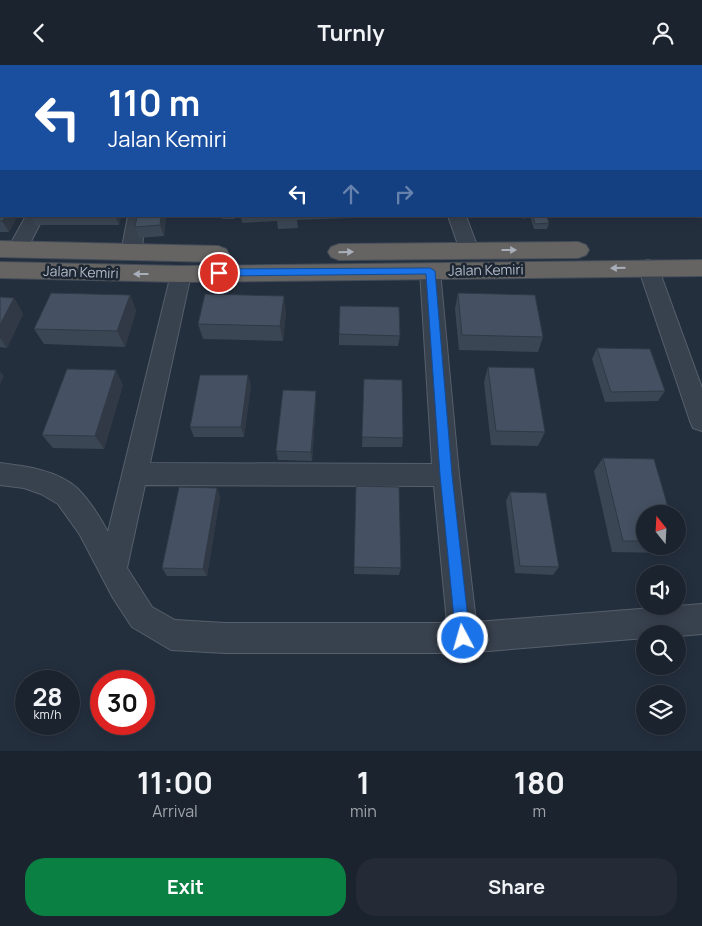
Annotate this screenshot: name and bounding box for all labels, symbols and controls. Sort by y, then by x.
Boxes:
text: Turnly [317,18,385,48]
icon: back [25,19,53,47]
icon: person [649,19,677,47]
text: 110 m [108,79,200,127]
icon: left [25,85,90,150]
text: Jalan Kemiri [108,124,227,154]
icon: left [284,180,312,208]
icon: ahead [337,180,365,208]
icon: right [390,180,418,208]
one-way arrow [501,246,517,254]
one-way arrow [338,248,354,256]
pin [198,252,240,294]
icon: arrive [205,259,233,287]
street label: Jalan Kemiri [448,259,524,280]
street label: Jalan Kemiri [43,261,119,282]
one-way arrow [610,264,626,272]
one-way arrow [133,269,149,277]
north arrow [636,505,686,555]
map controls [636,505,686,735]
button: sound [636,565,686,615]
position arrow [436,611,488,663]
button: search [636,625,686,675]
speed limit sign: 30 [90,670,155,735]
text: 28 [32,679,63,714]
button: layers [636,685,686,735]
text: km/h [34,706,61,723]
text: 11:00 [137,762,213,803]
text: 1 [357,762,370,803]
text: 180 [514,762,565,803]
text: Arrival [152,800,198,822]
text: min [350,800,377,822]
text: m [533,800,546,822]
button: Exit [25,858,346,916]
button: Share [356,858,677,916]

